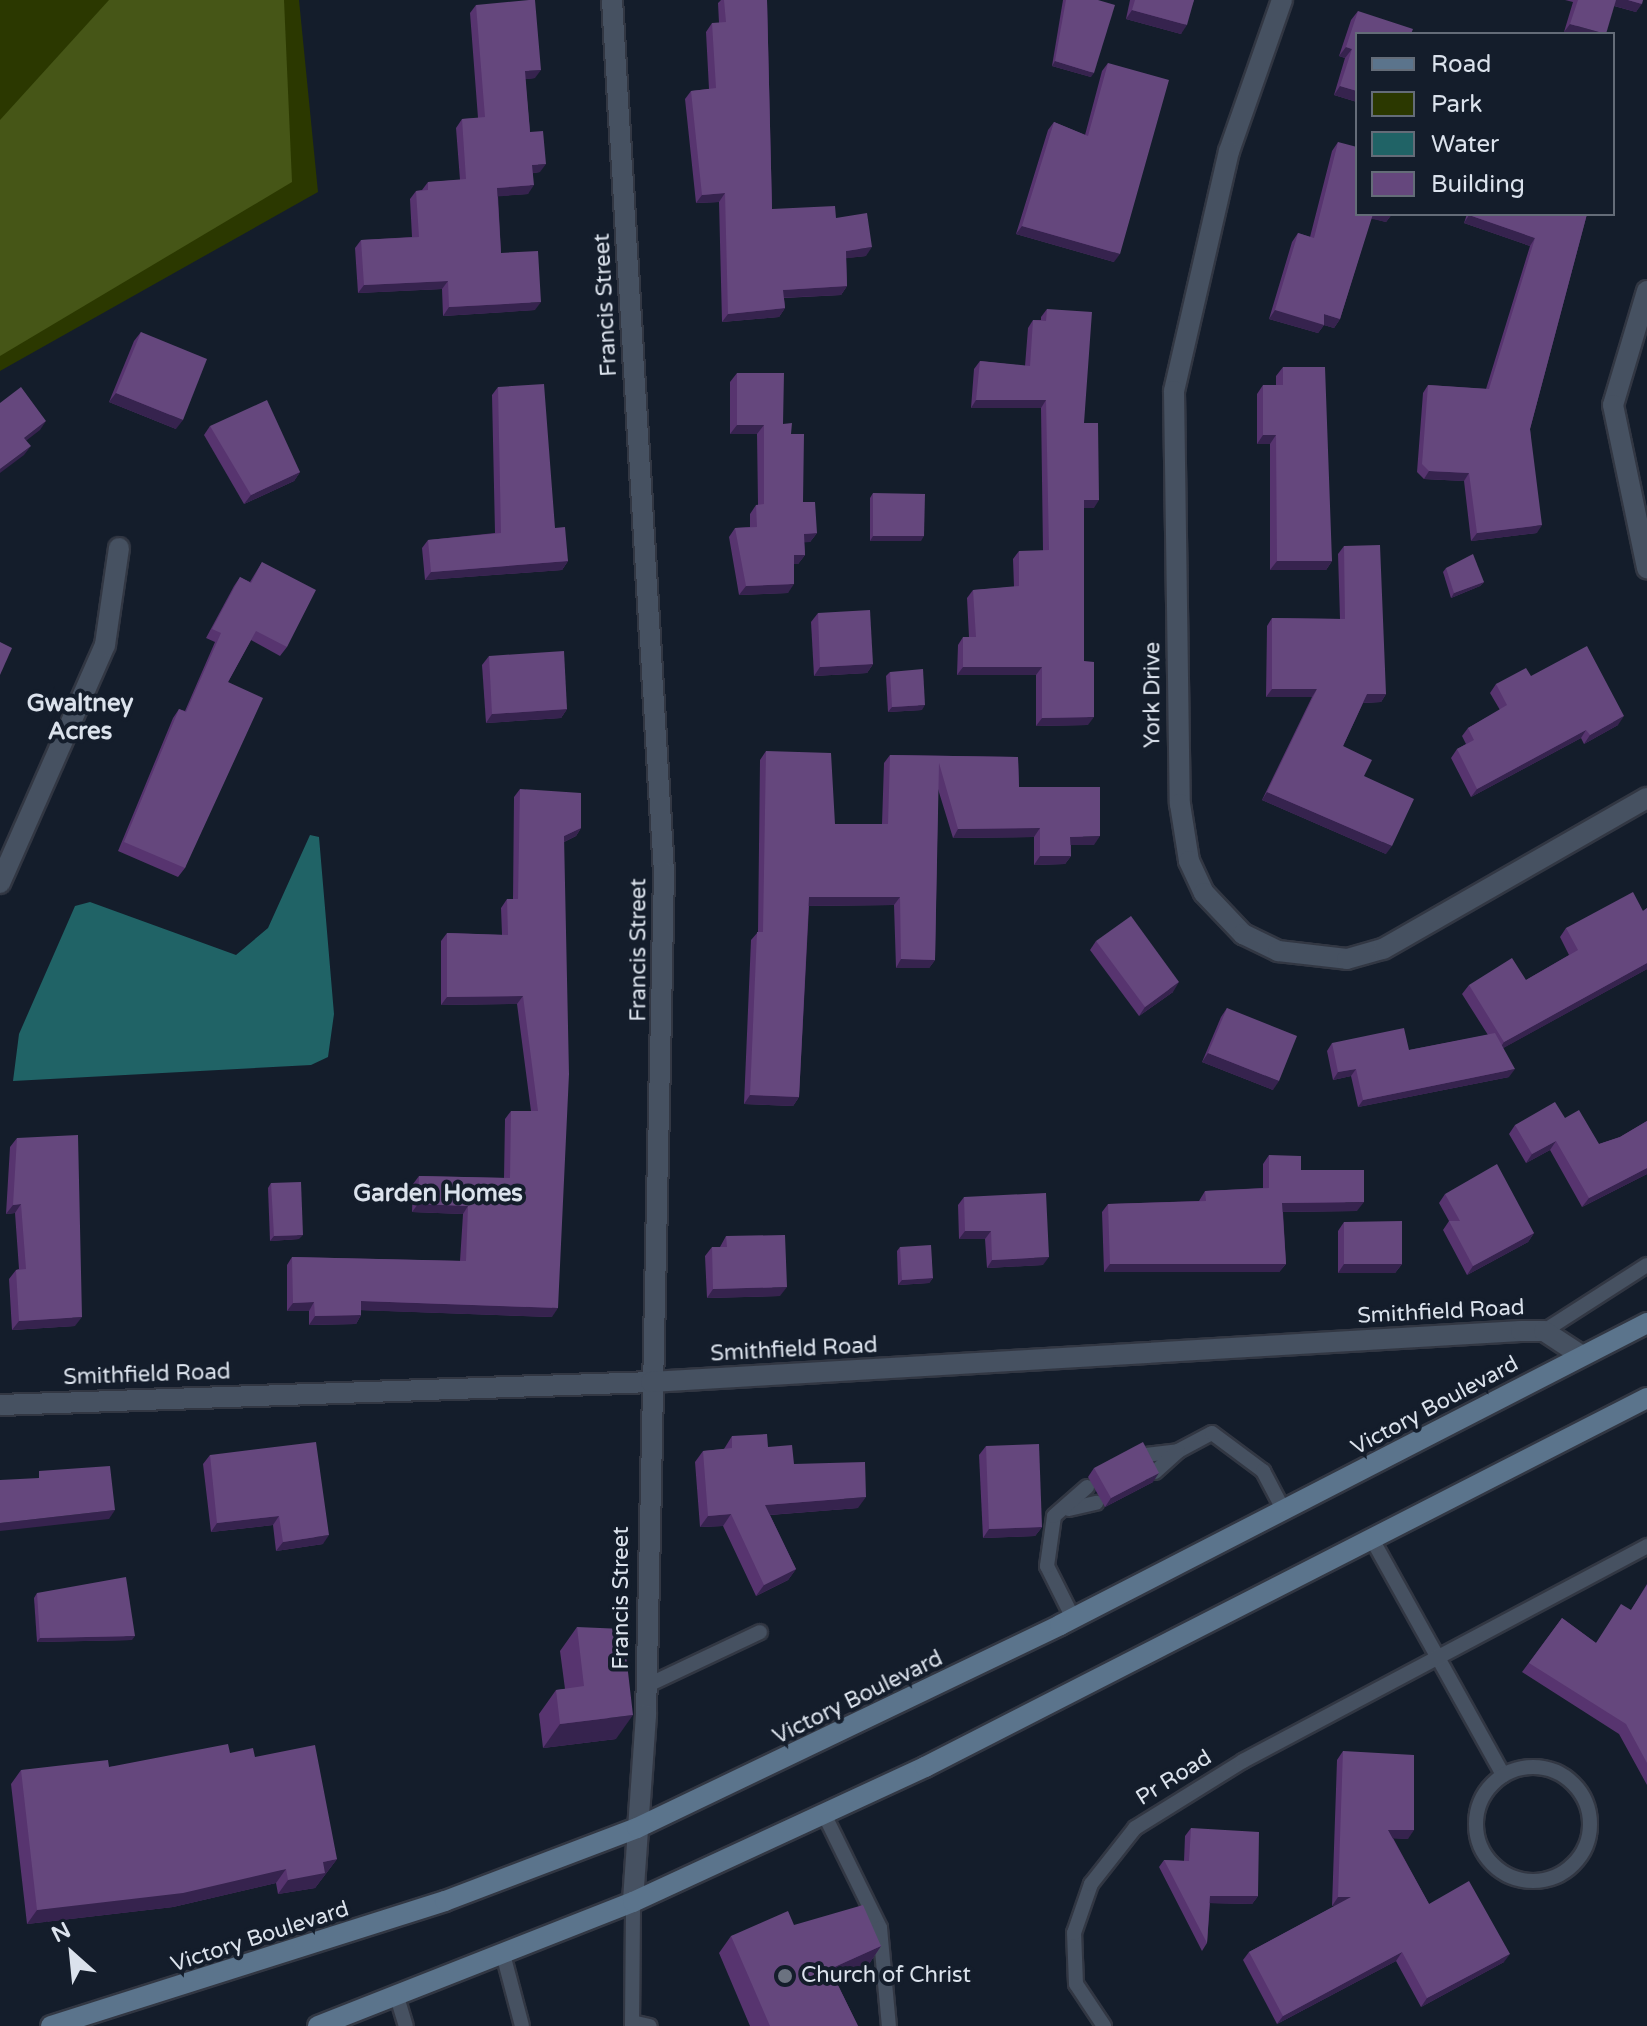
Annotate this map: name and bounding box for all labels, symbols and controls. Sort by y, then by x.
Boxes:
legend [1355,32,1615,216]
text: Road [1431,50,1491,79]
text: Park [1431,90,1482,119]
text: Water [1431,130,1499,159]
text: Building [1431,170,1525,199]
street label: Francis Street [589,233,623,377]
street label: York Drive [1140,642,1166,748]
district label: Gwaltney Acres [27,690,133,746]
street label: Francis Street [626,878,652,1022]
district label: Garden Homes [353,1180,523,1208]
street label: Smithfield Road [1357,1294,1525,1330]
street label: Smithfield Road [710,1332,878,1368]
street label: Victory Boulevard [1347,1351,1523,1461]
street label: Smithfield Road [63,1359,231,1391]
street label: Francis Street [609,1526,635,1670]
street label: Victory Boulevard [769,1645,947,1751]
street label: Pr Road [1131,1745,1217,1811]
street label: Victory Boulevard [168,1896,352,1978]
north arrow [32,1914,112,1994]
text: N [47,1917,75,1948]
place label: Church of Christ [801,1963,971,1989]
marker: Church of Christ [776,1967,794,1985]

